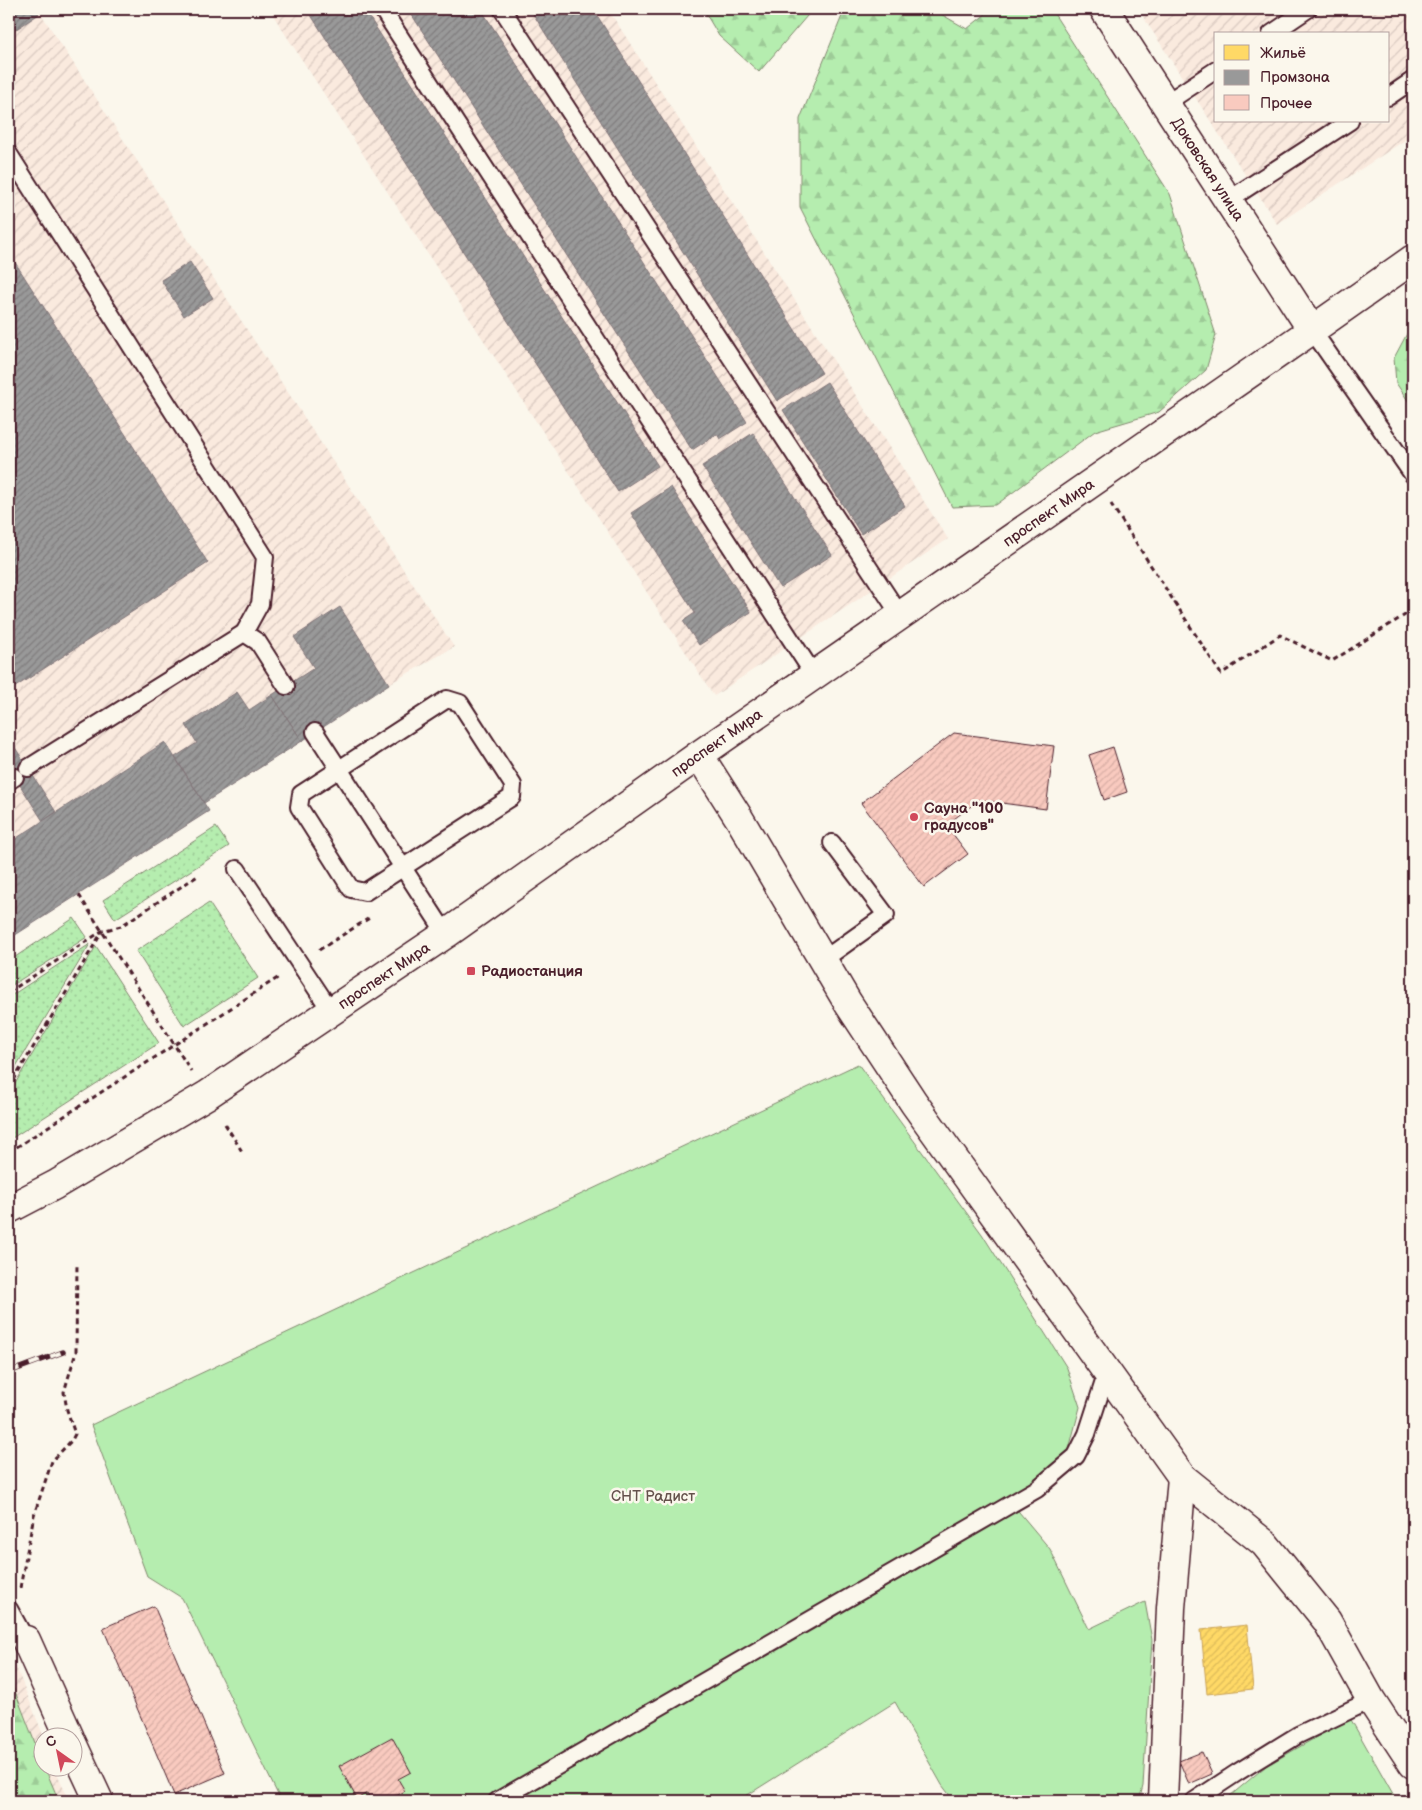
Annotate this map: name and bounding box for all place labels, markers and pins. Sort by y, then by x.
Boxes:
place label: Сауна "100 градусов" [924,799,1003,835]
marker: Сауна "100 градусов" [908,811,920,823]
place label: Радиостанция [481,962,583,981]
marker: Радиостанция [465,965,477,977]

